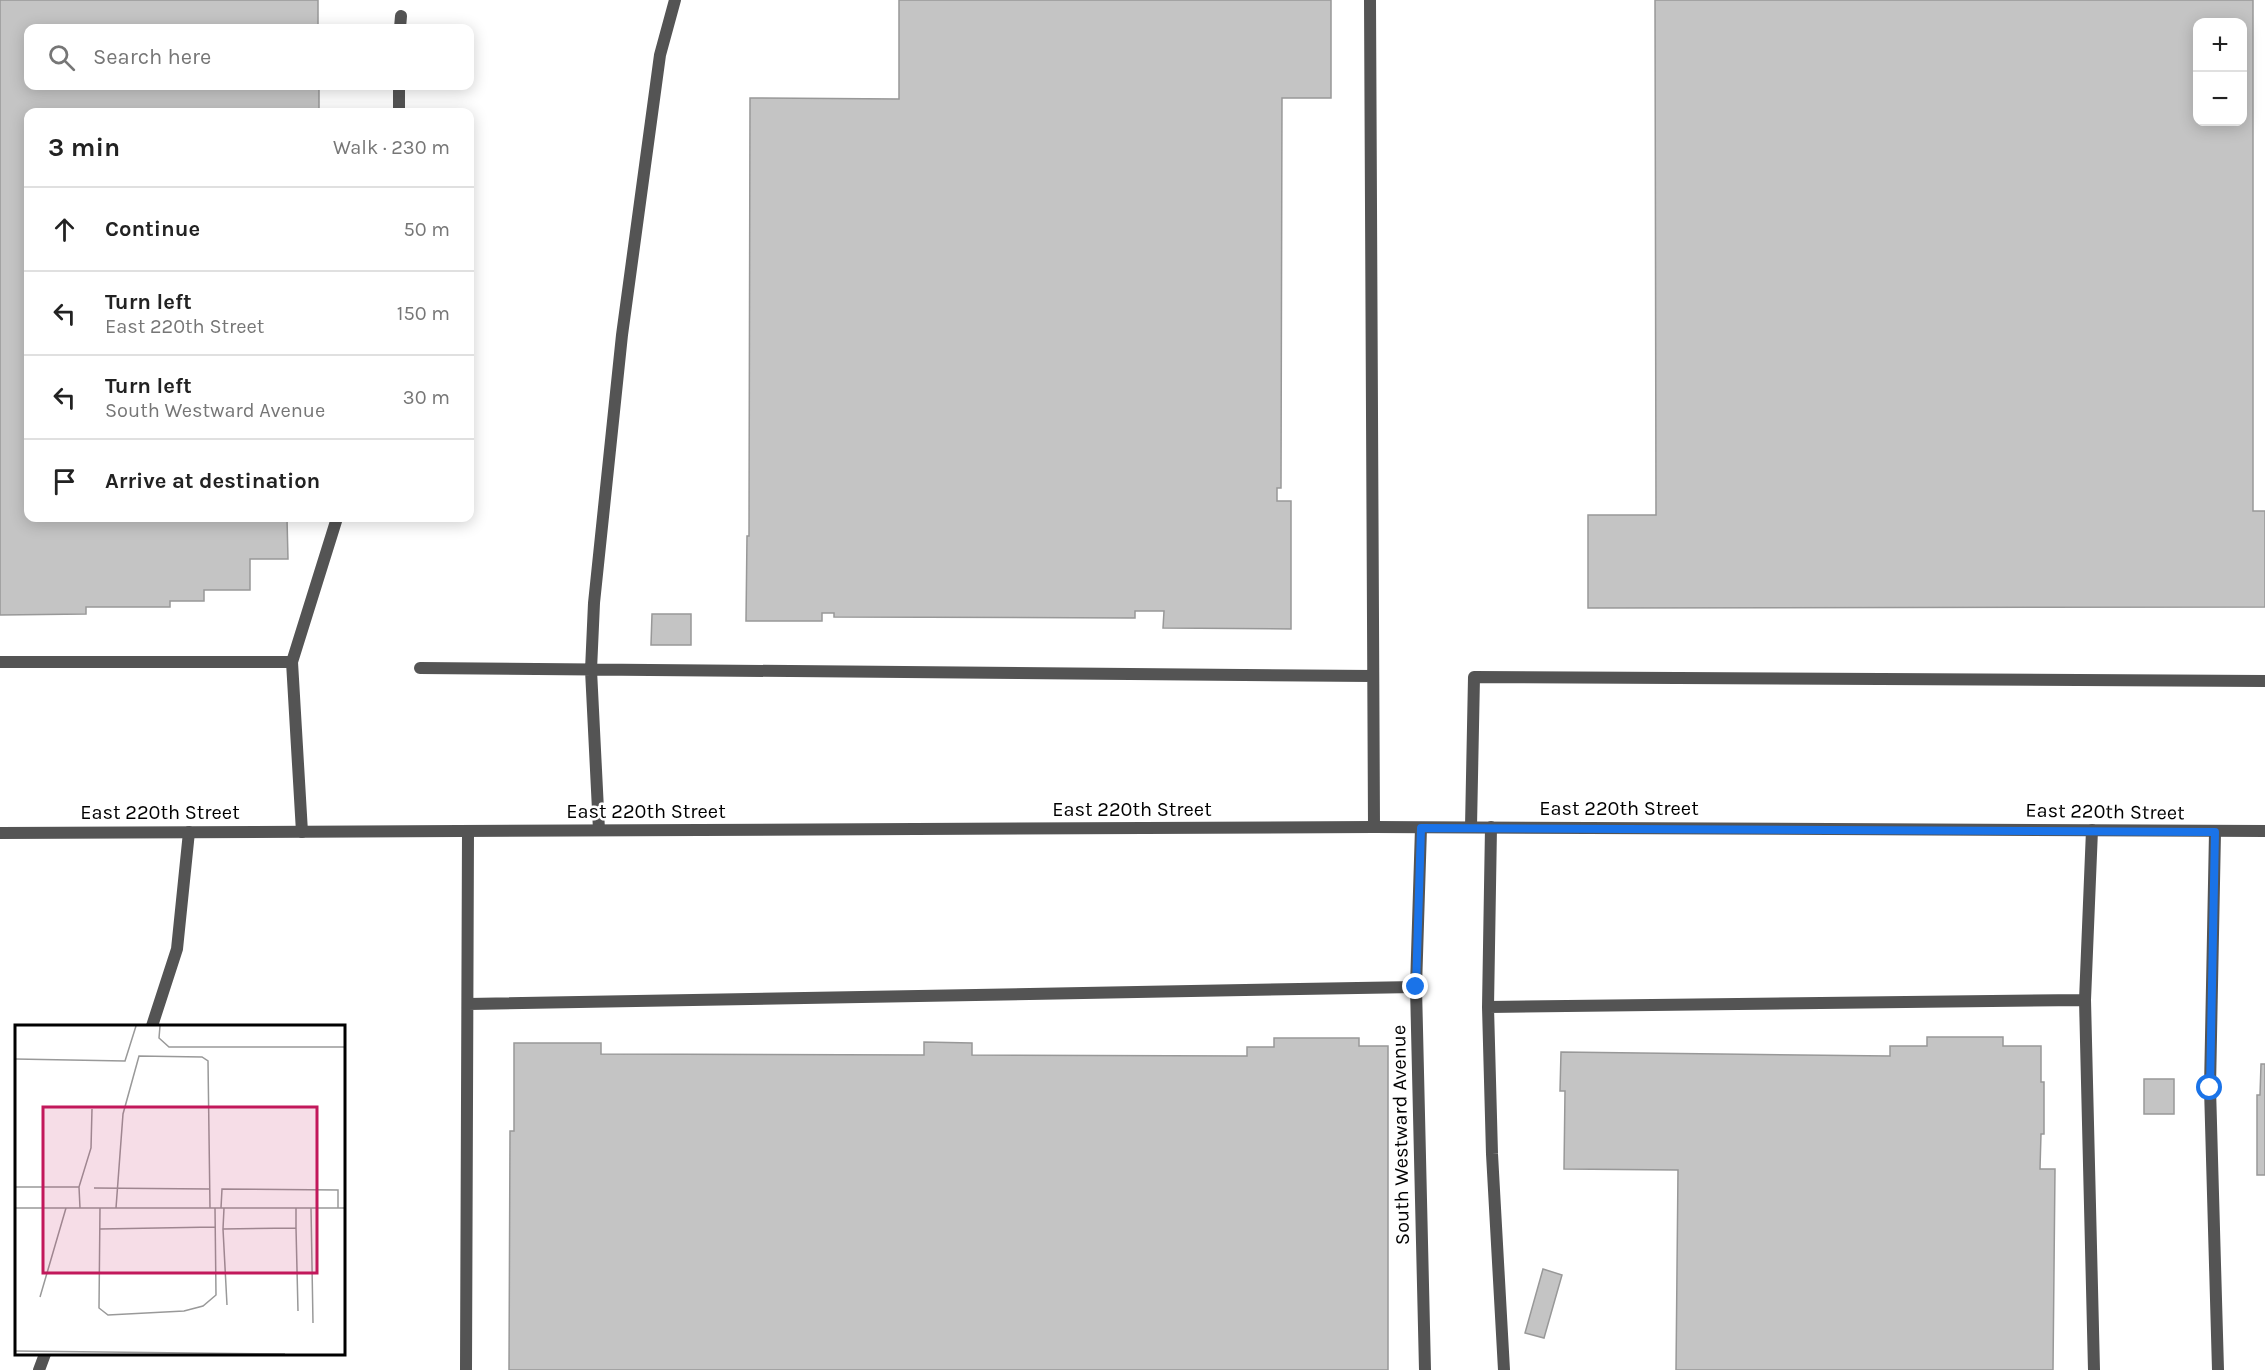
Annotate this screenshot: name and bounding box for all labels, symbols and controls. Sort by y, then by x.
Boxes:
map controls [2193,18,2247,126]
button: + [2193,18,2247,72]
search box [24,24,474,90]
icon: search [45,41,78,74]
text: Search here [93,44,211,70]
button: − [2193,72,2247,126]
text: 3 min [48,132,120,163]
text: Walk · 230 m [333,136,450,159]
icon: ahead [48,213,81,246]
text: Continue [105,216,200,242]
text: 50 m [403,218,450,241]
text: Turn left [105,289,192,315]
icon: left [48,297,81,330]
text: 150 m [397,302,450,325]
text: East 220th Street [105,315,264,338]
text: Turn left [105,373,192,399]
icon: left [48,381,81,414]
text: 30 m [403,386,450,409]
text: South Westward Avenue [105,399,325,422]
icon: arrive [48,465,81,498]
text: Arrive at destination [105,468,320,494]
street label: East 220th Street [1539,797,1699,820]
street label: East 220th Street [1052,798,1212,821]
street label: East 220th Street [2025,799,2185,824]
street label: East 220th Street [566,800,726,823]
street label: East 220th Street [80,801,240,824]
route end [1402,973,1428,999]
inset map [15,1025,345,1355]
street label: South Westward Avenue [1387,1025,1414,1245]
route start [2196,1074,2222,1100]

